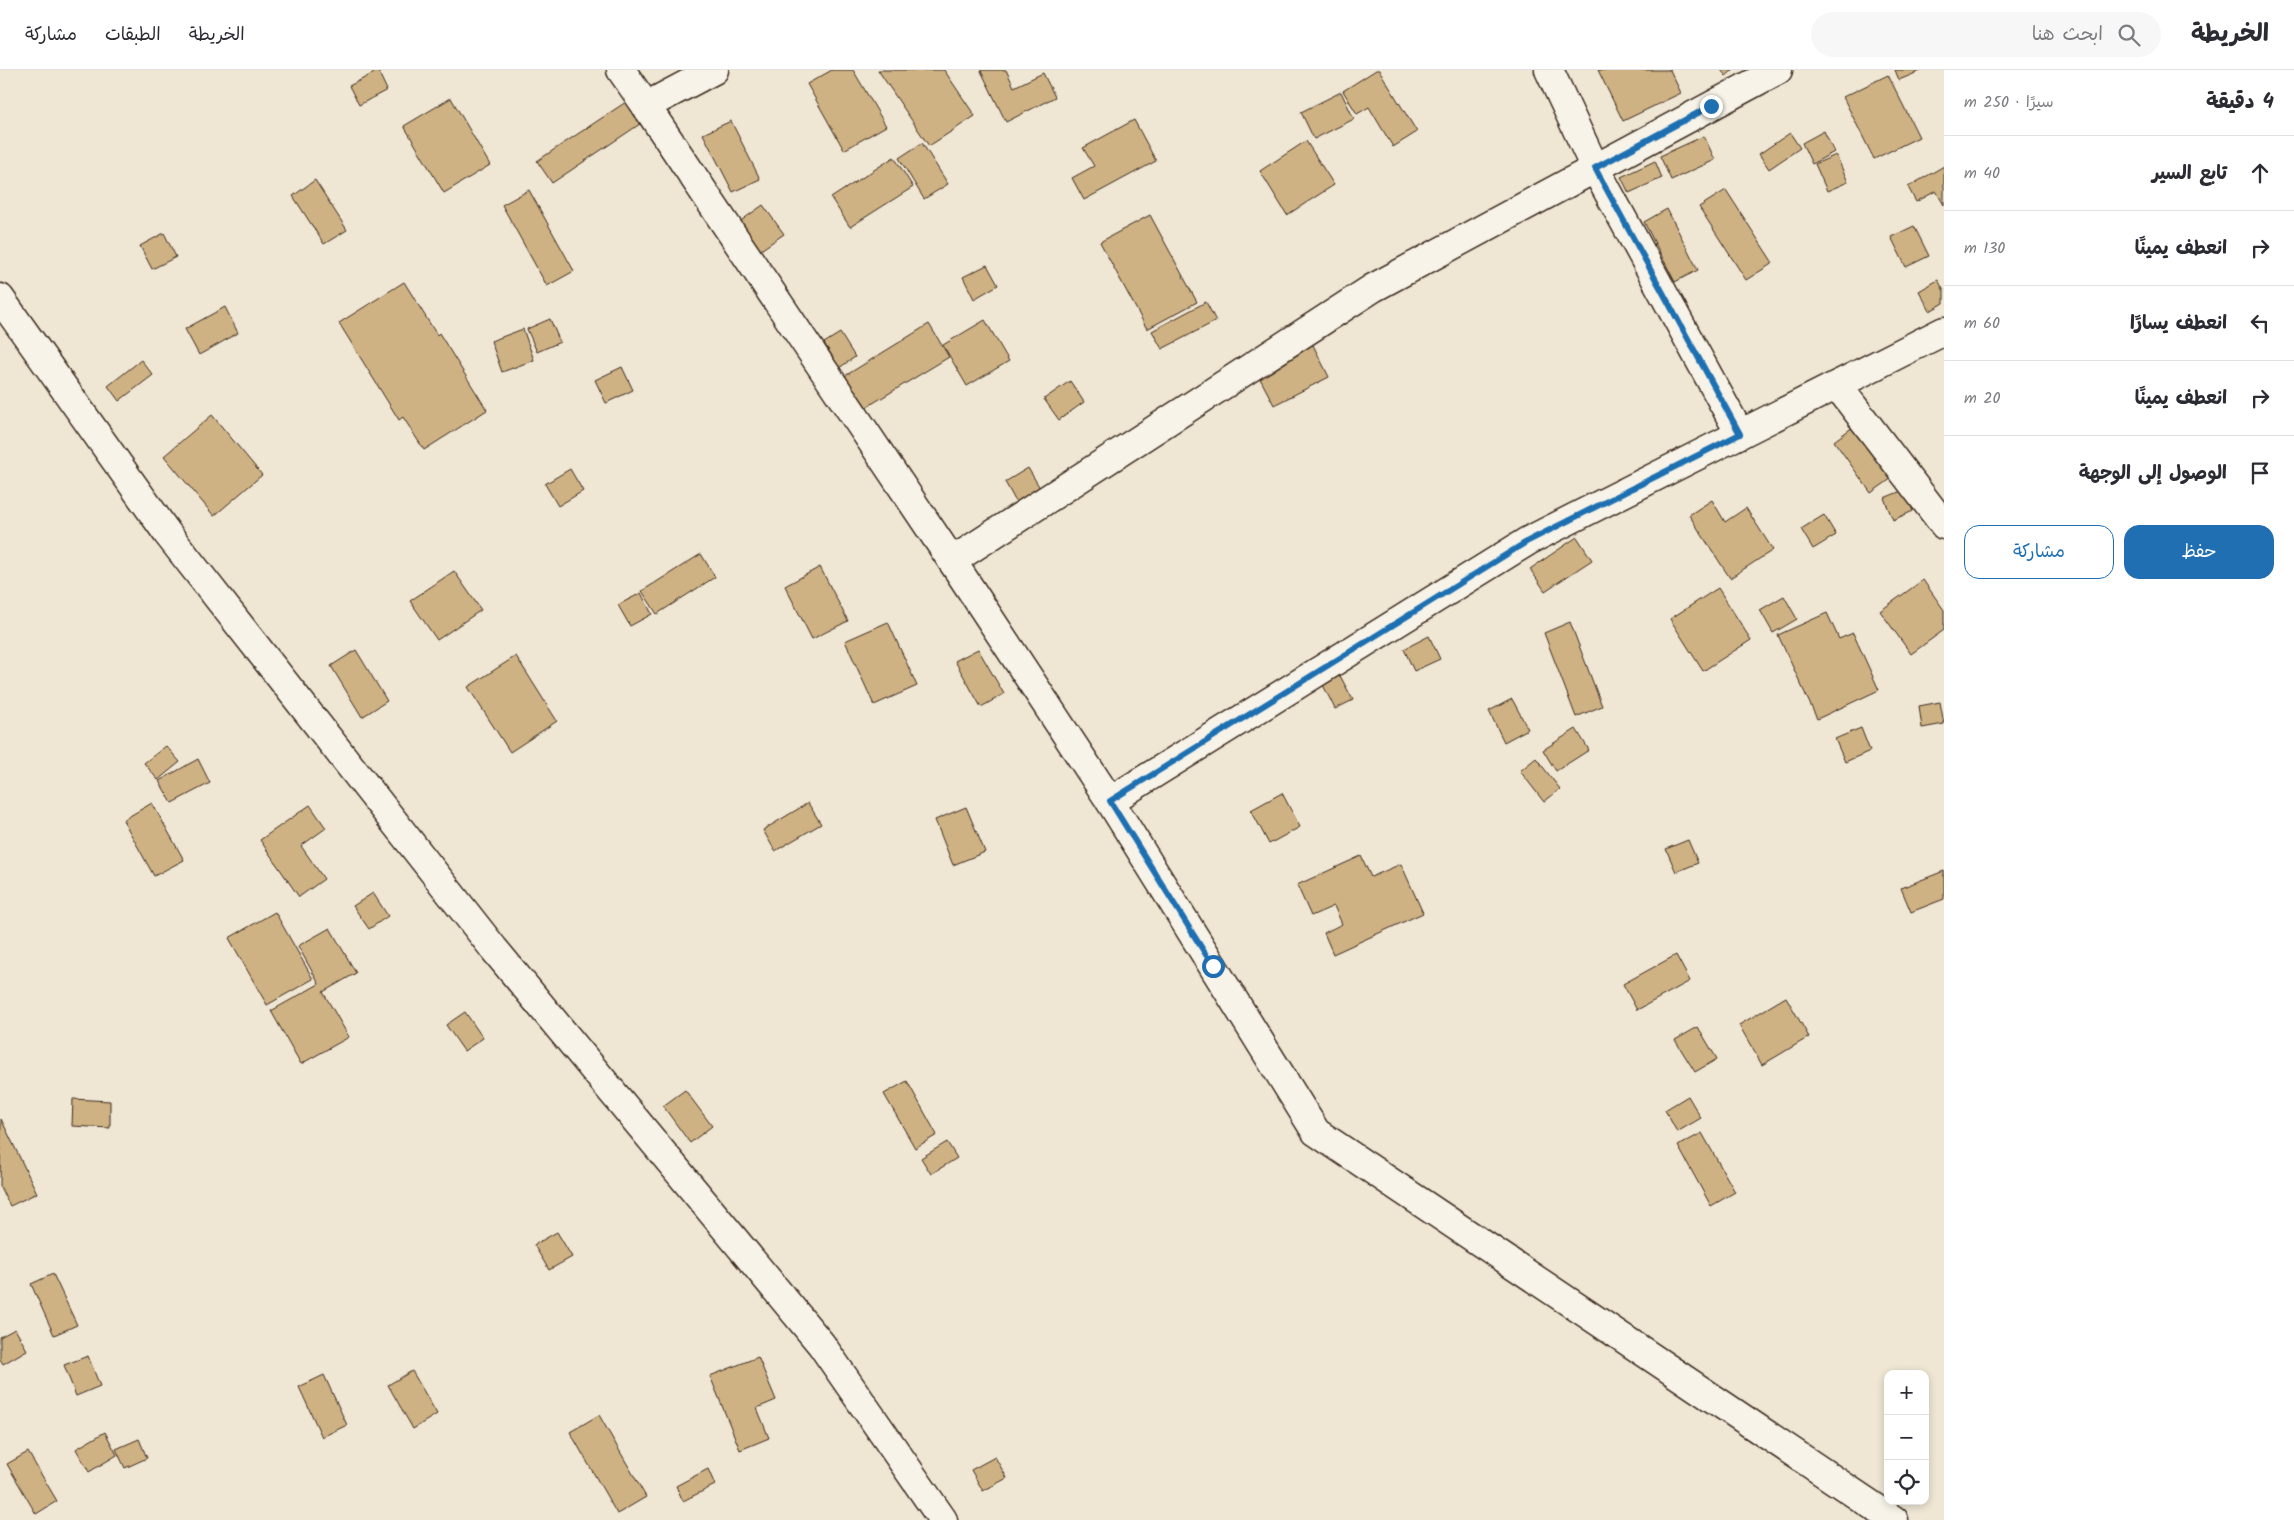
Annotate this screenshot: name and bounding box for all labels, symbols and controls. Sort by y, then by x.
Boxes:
search box [1811,12,2161,57]
text: الخريطة [2191,15,2269,54]
text: ابحث هنا [2032,20,2103,50]
text: مشاركة [25,21,77,50]
text: الطبقات [105,21,161,50]
text: الخريطة [189,21,245,50]
icon: search [2115,21,2143,49]
text: 4 دقيقة [2206,86,2274,119]
text: سيرًا · 250 m [1964,90,2054,115]
route end [1700,95,1723,118]
text: تابع السير [2152,159,2227,189]
icon: ahead [2246,159,2274,187]
text: 40 m [1964,161,2000,186]
text: انعطف يمينًا [2135,234,2227,264]
icon: right [2246,234,2274,262]
text: 130 m [1964,236,2005,261]
text: انعطف يسارًا [2130,309,2227,339]
icon: left [2246,309,2274,337]
text: 60 m [1964,311,2000,336]
text: انعطف يمينًا [2135,384,2227,414]
icon: right [2246,384,2274,412]
text: 20 m [1964,386,2000,411]
text: الوصول إلى الوجهة [2079,459,2227,489]
icon: arrive [2246,459,2274,487]
button: مشاركة [1964,525,2114,579]
button: حفظ [2124,525,2274,579]
route start [1202,955,1225,978]
map controls [1884,1370,1929,1505]
button: + [1884,1370,1929,1415]
button: − [1884,1415,1929,1460]
button: locate [1884,1460,1929,1505]

